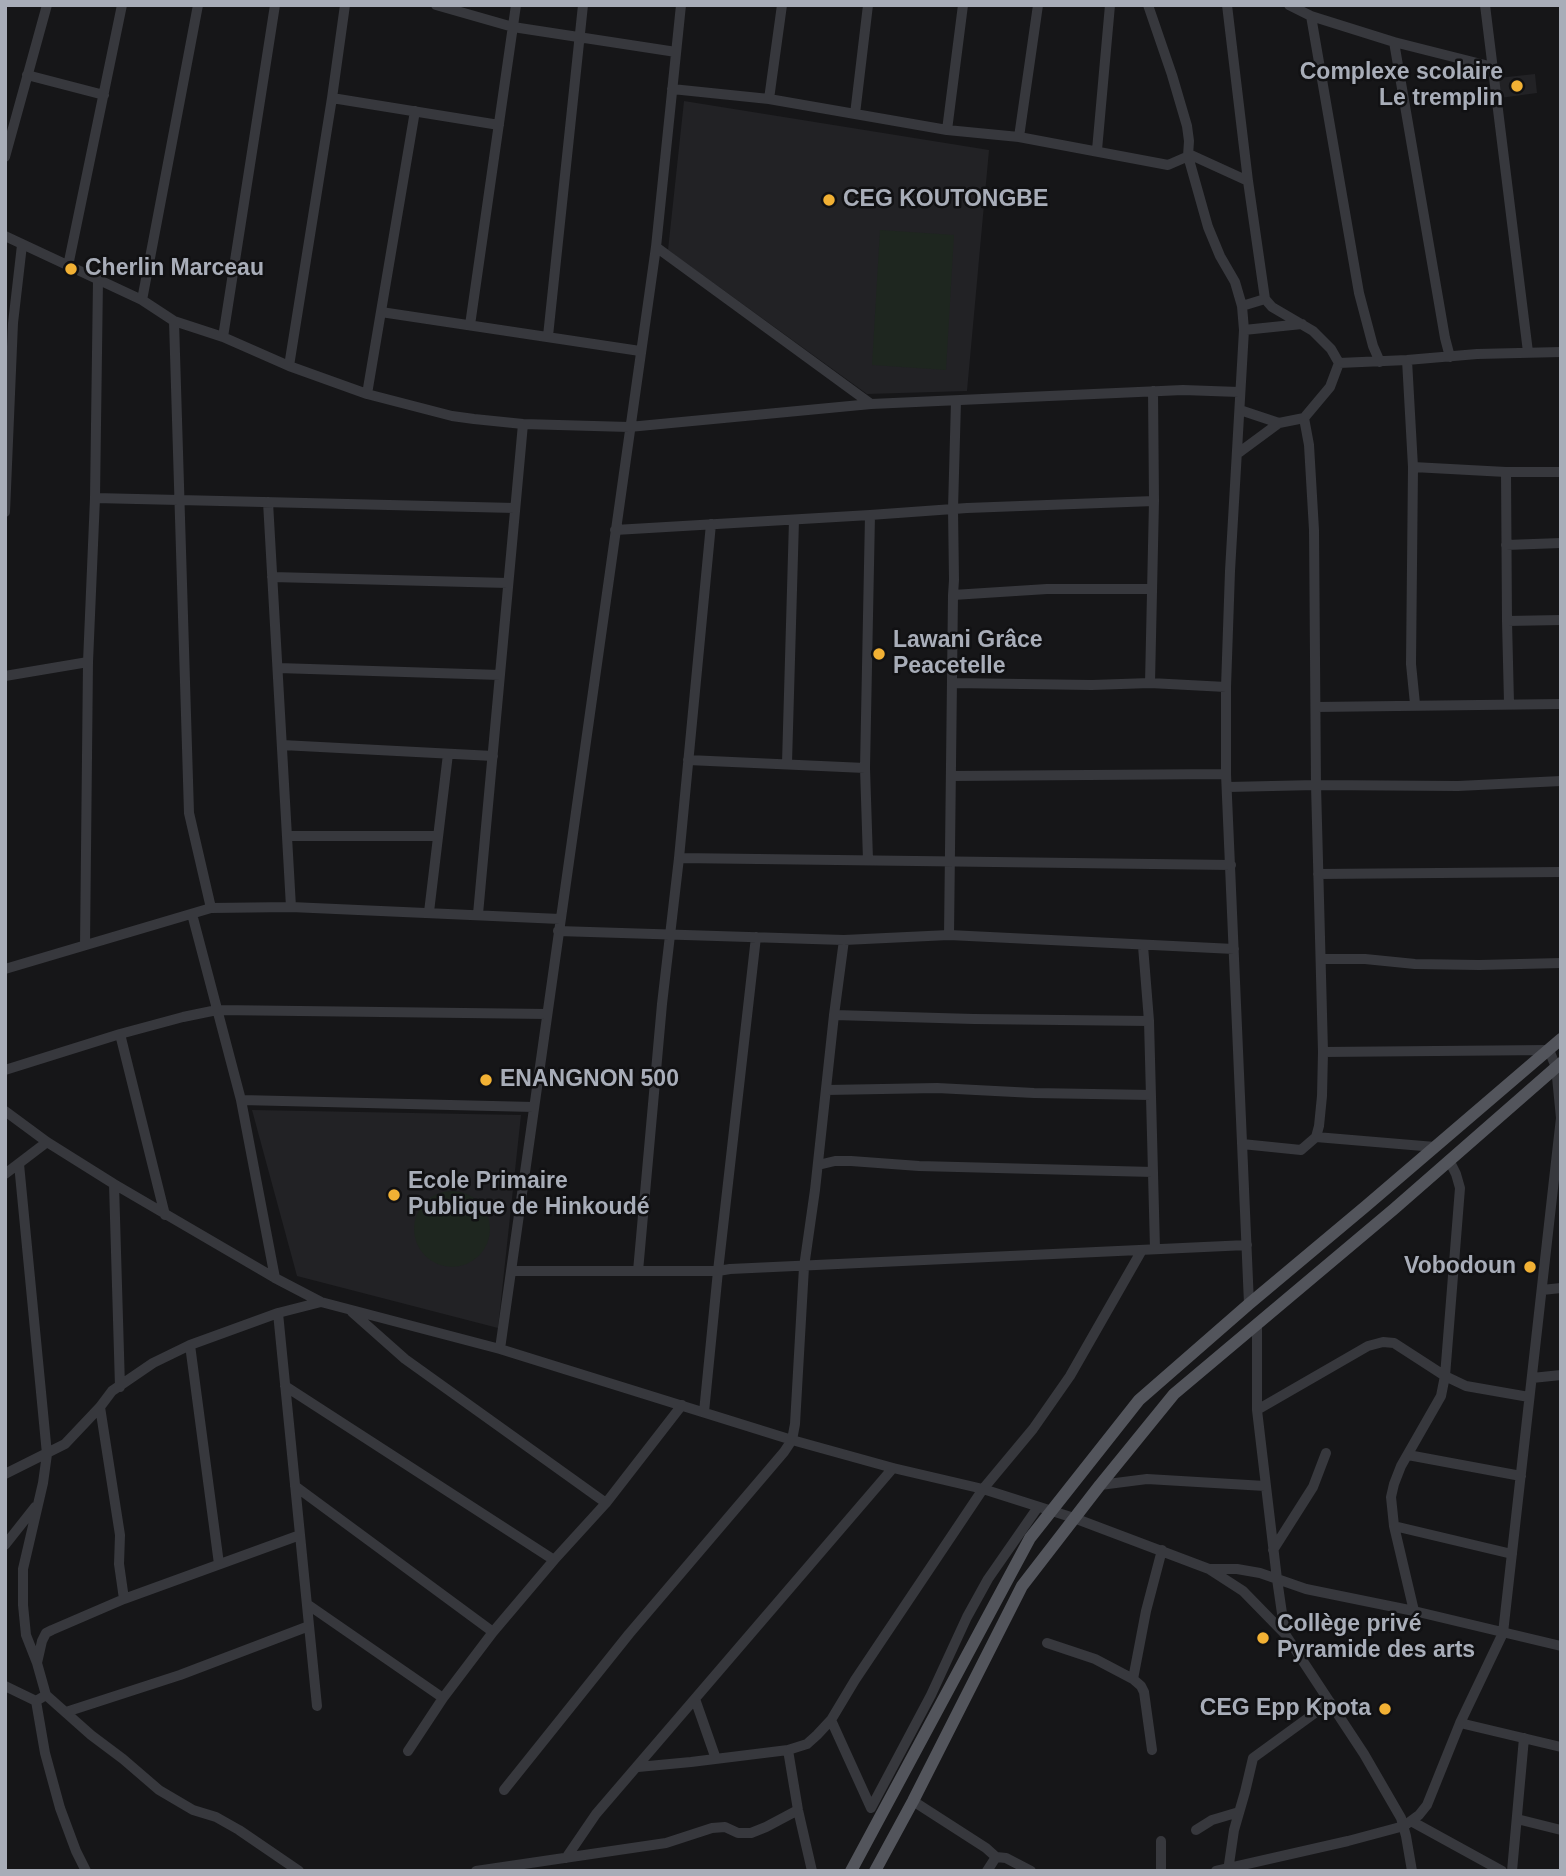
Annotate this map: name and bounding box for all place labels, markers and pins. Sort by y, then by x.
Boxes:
place label: Complexe scolaire Le tremplin [1300,59,1503,113]
marker: Complexe scolaire Le tremplin [1509,78,1525,94]
place label: CEG KOUTONGBE [843,186,1048,214]
marker: CEG KOUTONGBE [821,192,837,208]
place label: Cherlin Marceau [85,255,264,283]
marker: Cherlin Marceau [63,261,79,277]
place label: Lawani Grâce Peacetelle [893,627,1043,681]
marker: Lawani Grâce Peacetelle [871,646,887,662]
place label: ENANGNON 500 [500,1066,679,1094]
marker: ENANGNON 500 [478,1072,494,1088]
place label: Ecole Primaire Publique de Hinkoudé [408,1168,650,1222]
marker: Ecole Primaire Publique de Hinkoudé [386,1187,402,1203]
place label: Vobodoun [1404,1253,1516,1281]
marker: Vobodoun [1522,1259,1538,1275]
place label: Collège privé Pyramide des arts [1277,1611,1475,1665]
marker: Collège privé Pyramide des arts [1255,1630,1271,1646]
place label: CEG Epp Kpota [1200,1695,1371,1723]
marker: CEG Epp Kpota [1377,1701,1393,1717]

